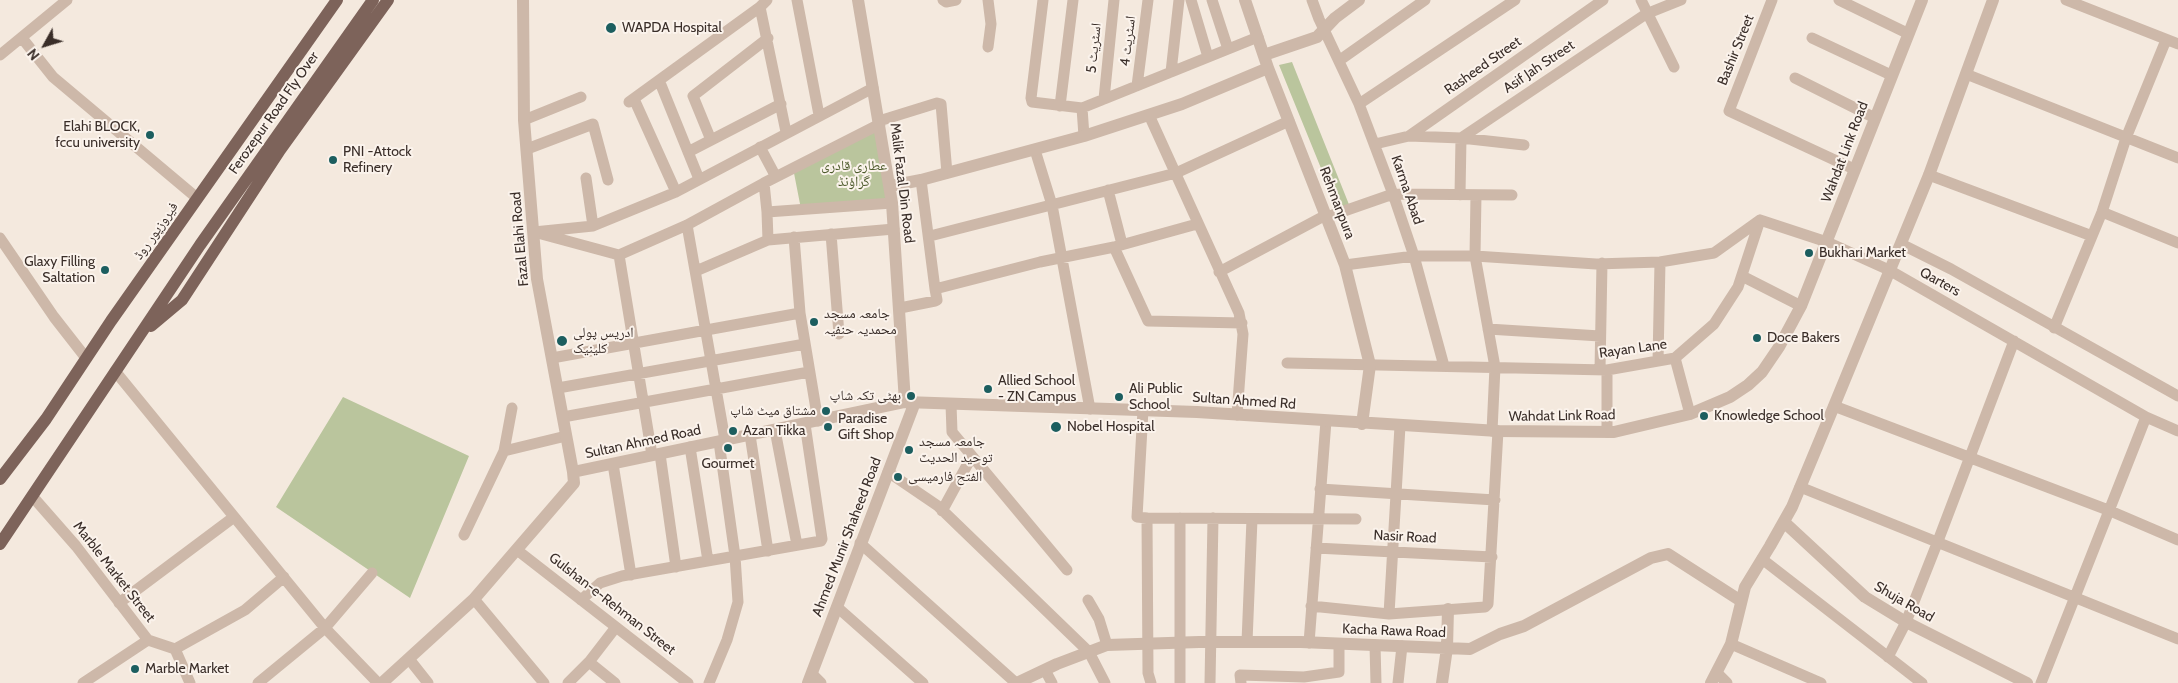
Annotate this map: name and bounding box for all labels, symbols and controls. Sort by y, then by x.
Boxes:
street label: Bashir Street [1714,12,1758,88]
street label: اسٹریٹ 4 [1117,15,1139,67]
north arrow [20,20,70,70]
place label: WAPDA Hospital [622,20,722,36]
marker: WAPDA Hospital [604,21,618,35]
street label: اسٹریٹ 5 [1083,22,1105,74]
street label: Rasheed Street [1441,33,1525,99]
street label: Asif Jah Street [1500,37,1578,97]
text: N [23,45,43,64]
street label: Ferozepur Road Fly Over [225,49,323,177]
street label: Wahdat Link Road [1818,99,1872,205]
place label: Elahi BLOCK, fccu university [55,119,140,152]
street label: Malik Fazal Din Road [886,122,918,244]
marker: Elahi BLOCK, fccu university [144,129,156,141]
place label: PNI -Attock Refinery [343,144,411,176]
street label: Karma Abad [1387,153,1427,227]
marker: PNI -Attock Refinery [327,154,339,166]
park label: عطاری قادری گراؤنڈ [821,158,887,190]
street label: Rehmanpura [1316,165,1358,241]
street label: Fazal Elahi Road [507,191,533,287]
street label: فیروزپور روڈ [130,199,182,263]
place label: Bukhari Market [1819,245,1906,261]
marker: Bukhari Market [1803,247,1815,259]
place label: Glaxy Filling Saltation [24,254,95,286]
marker: Glaxy Filling Saltation [99,264,111,276]
street label: Qarters [1917,264,1963,300]
place label: جامعہ مسجد محمدیہ حنفیہ [824,306,897,338]
marker: جامعہ مسجد محمدیہ حنفیہ [808,316,820,328]
place label: ادریس پولی کلینیک [573,325,634,358]
place label: Doce Bakers [1767,330,1840,346]
marker: Doce Bakers [1751,332,1763,344]
marker: ادریس پولی کلینیک [555,334,569,348]
street label: Rayan Lane [1598,336,1668,362]
place label: Allied School - ZN Campus [998,373,1076,406]
place label: Ali Public School [1129,381,1183,414]
marker: Allied School - ZN Campus [982,383,994,395]
place label: بھٹی تکہ شاپ [830,388,901,404]
street label: Sultan Ahmed Rd [1192,389,1296,413]
marker: بھٹی تکہ شاپ [905,390,917,402]
marker: Ali Public School [1113,391,1125,403]
place label: مشتاق میٹ شاپ [730,403,816,419]
marker: مشتاق میٹ شاپ [820,405,832,417]
street label: Wahdat Link Road [1508,407,1616,425]
place label: Knowledge School [1714,408,1824,424]
marker: Knowledge School [1698,410,1710,422]
place label: Paradise Gift Shop [838,411,894,444]
place label: Nobel Hospital [1067,419,1154,435]
marker: Nobel Hospital [1049,420,1063,434]
marker: Paradise Gift Shop [822,421,834,433]
street label: Sultan Ahmed Road [584,422,702,462]
place label: Azan Tikka [743,423,805,439]
marker: Azan Tikka [727,425,739,437]
place label: جامعہ مسجد توحید الحدیٽ [919,434,993,467]
marker: Gourmet [722,442,734,454]
marker: جامعہ مسجد توحید الحدیٽ [903,444,915,456]
street label: Ahmed Munir Shaheed Road [809,455,885,619]
place label: Gourmet [702,456,754,472]
place label: الفتح فارمیسی [908,469,982,485]
marker: الفتح فارمیسی [892,471,904,483]
street label: Marble Market Street [69,518,159,626]
street label: Nasir Road [1373,527,1437,547]
street label: Gulshan-e-Rehman Street [545,549,679,659]
street label: Shuja Road [1871,578,1937,626]
street label: Kacha Rawa Road [1342,621,1446,641]
place label: Marble Market [145,661,229,677]
marker: Marble Market [129,663,141,675]

